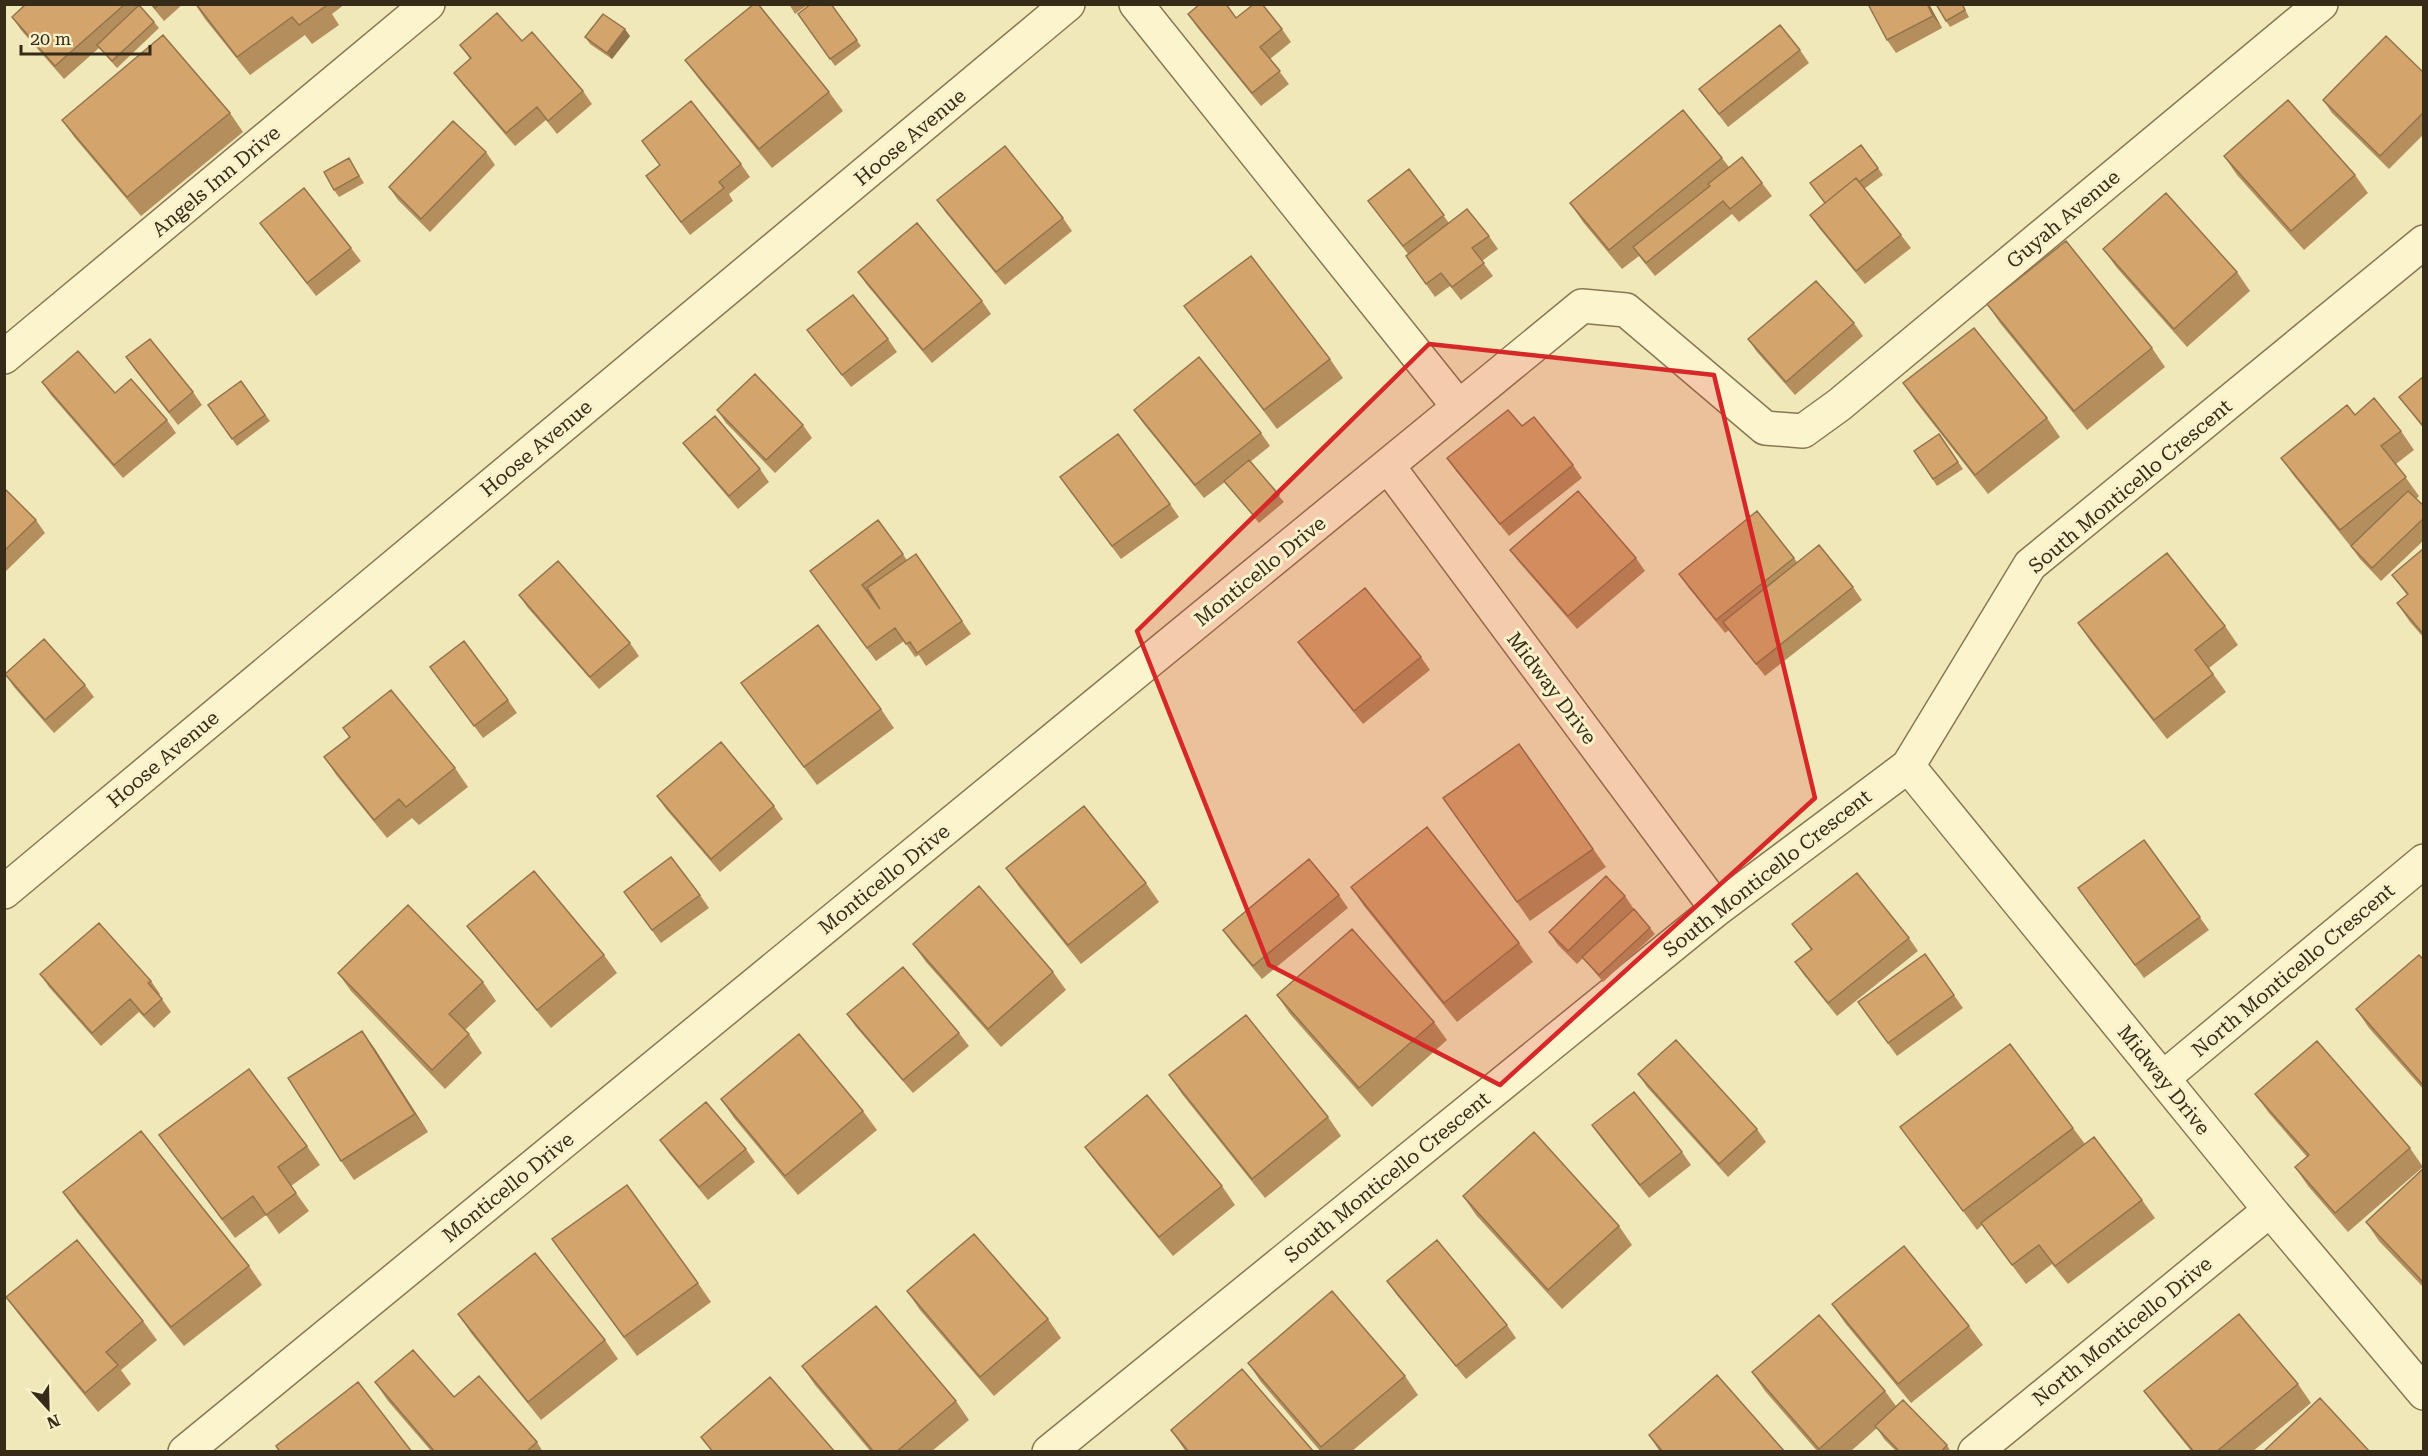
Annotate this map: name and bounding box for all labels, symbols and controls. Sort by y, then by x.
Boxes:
scale bar [21,18,150,56]
text: 20 m [30,28,71,49]
street label: Hoose Avenue [849,83,971,191]
street label: Angels Inn Drive [147,120,285,242]
street label: Guyah Avenue [2001,165,2125,273]
street label: Hoose Avenue [475,394,597,502]
street label: South Monticello Crescent [2024,394,2237,578]
street label: Monticello Drive [1190,511,1330,631]
street label: Midway Drive [1502,627,1602,749]
street label: Hoose Avenue [102,705,224,813]
street label: South Monticello Crescent [1658,784,1876,962]
street label: Monticello Drive [814,819,954,939]
street label: North Monticello Crescent [2187,878,2400,1062]
street label: Midway Drive [2113,1020,2215,1140]
street label: South Monticello Crescent [1279,1086,1495,1267]
street label: Monticello Drive [438,1127,578,1247]
street label: North Monticello Drive [2027,1251,2217,1411]
north arrow [18,1378,78,1438]
text: N [44,1410,63,1433]

